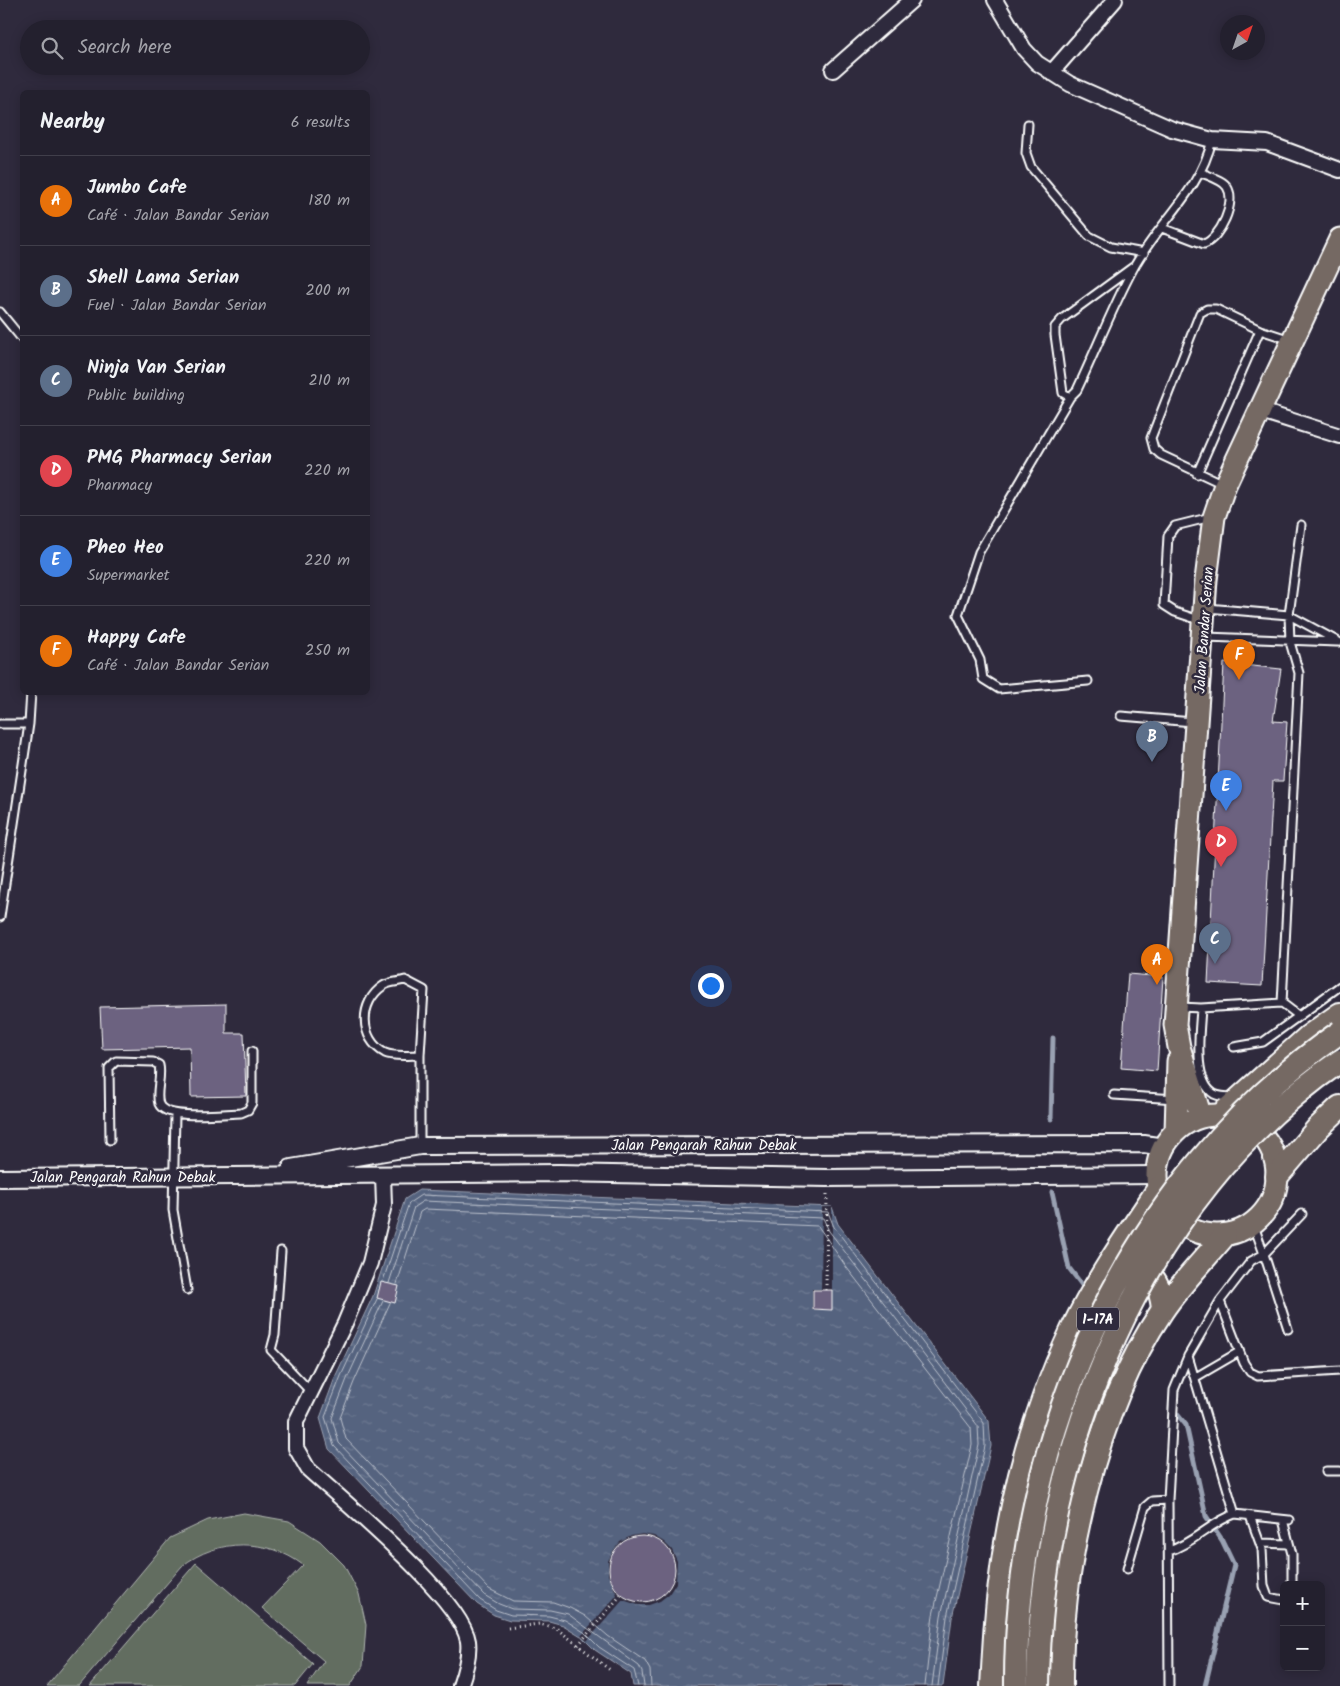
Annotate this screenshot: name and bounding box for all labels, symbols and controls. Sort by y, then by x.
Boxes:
north arrow [1220,15,1265,60]
search box [20,20,370,75]
text: Search here [78,33,172,63]
icon: search [38,34,66,62]
text: Nearby [40,106,105,139]
text: 6 results [291,110,350,135]
text: Jumbo Cafe [87,173,187,203]
text: A [51,188,61,213]
text: 180 m [308,188,350,213]
text: Café · Jalan Bandar Serian [87,203,269,228]
text: Shell Lama Serian [87,263,239,293]
text: B [51,278,61,303]
text: 200 m [306,278,350,303]
text: Fuel · Jalan Bandar Serian [87,293,266,318]
text: Ninja Van Serian [87,353,226,383]
text: C [51,368,61,393]
text: 210 m [309,368,350,393]
text: Public building [87,383,185,408]
text: PMG Pharmacy Serian [87,443,272,473]
text: D [51,458,61,483]
text: 220 m [304,458,350,483]
text: Pharmacy [87,473,152,498]
text: Pheo Heo [87,533,164,563]
text: E [52,548,60,573]
text: 220 m [304,548,350,573]
text: Supermarket [87,563,170,588]
street label: Jalan Bandar Serian [1189,566,1221,694]
text: Happy Cafe [87,623,186,653]
text: F [52,638,60,663]
text: 250 m [305,638,350,663]
pin: F [1223,639,1255,680]
text: Café · Jalan Bandar Serian [87,653,269,678]
pin: B [1136,721,1168,762]
pin: E [1210,770,1242,811]
pin: D [1205,826,1237,867]
pin: C [1199,923,1231,964]
pin: A [1141,944,1173,985]
your location [698,973,724,999]
street label: Jalan Pengarah Rahun Debak [611,1134,798,1158]
street label: Jalan Pengarah Rahun Debak [30,1166,217,1190]
road number: 1-17A [1077,1308,1119,1330]
map controls [1280,1581,1325,1671]
button: + [1280,1581,1325,1626]
button: − [1280,1626,1325,1671]

